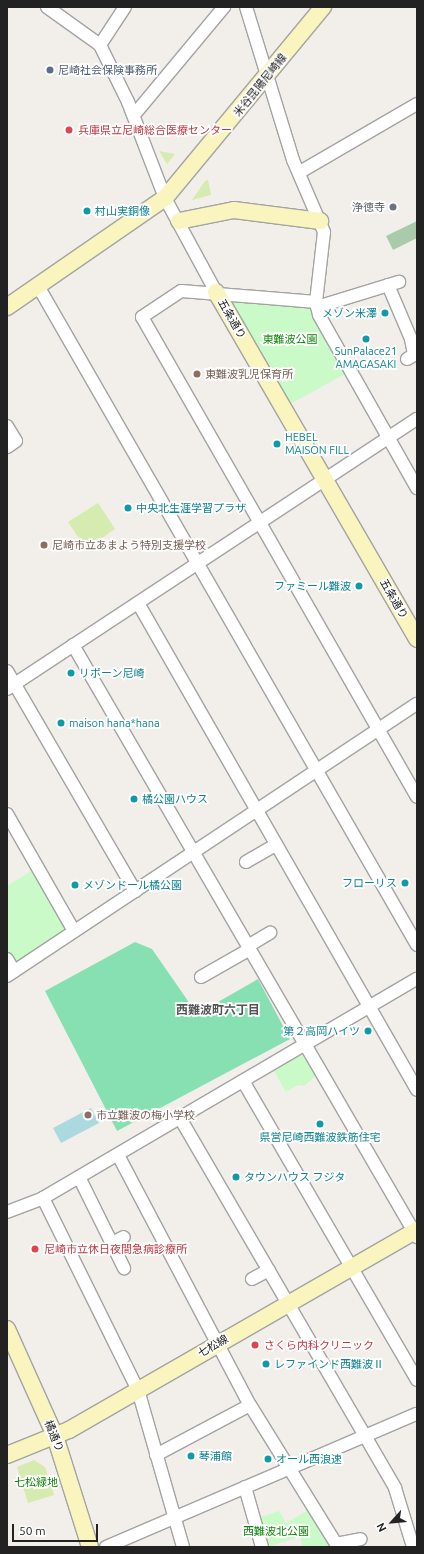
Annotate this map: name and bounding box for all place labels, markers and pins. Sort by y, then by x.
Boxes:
place label: 尼崎社会保険事務所 [58,63,157,77]
marker: 尼崎社会保険事務所 [45,65,55,75]
place label: 兵庫県立尼崎総合医療センター [78,123,232,137]
marker: 兵庫県立尼崎総合医療センター [63,124,75,136]
place label: 浄徳寺 [352,200,385,214]
marker: 浄徳寺 [388,202,398,212]
place label: 村山実銅像 [95,204,150,218]
marker: 村山実銅像 [82,206,92,216]
place label: メゾン米澤 [322,306,377,320]
marker: メゾン米澤 [380,308,390,318]
marker: SunPalace21 AMAGASAKI [361,334,371,344]
place label: SunPalace21 AMAGASAKI [335,345,397,371]
place label: 東難波乳児保育所 [205,367,293,381]
marker: 東難波乳児保育所 [192,369,202,379]
place label: HEBEL MAISON FILL [285,431,349,457]
marker: HEBEL MAISON FILL [272,439,282,449]
place label: 中央北生涯学習プラザ [136,501,246,515]
marker: 中央北生涯学習プラザ [123,503,133,513]
place label: 尼崎市立あまよう特別支援学校 [52,538,206,552]
marker: 尼崎市立あまよう特別支援学校 [39,540,49,550]
place label: ファミール難波 [274,579,351,593]
marker: ファミール難波 [354,581,364,591]
place label: リボーン尼崎 [79,666,145,680]
marker: リボーン尼崎 [66,668,76,678]
place label: maison hana*hana [69,716,160,730]
marker: maison hana*hana [56,718,66,728]
place label: 橘公園ハウス [142,792,208,806]
marker: 橘公園ハウス [129,794,139,804]
place label: フローリス [342,876,397,890]
place label: メゾンドール橘公園 [83,878,182,892]
marker: フローリス [400,878,410,888]
marker: メゾンドール橘公園 [70,880,80,890]
place label: 第２高岡ハイツ [283,1024,360,1038]
marker: 第２高岡ハイツ [363,1026,373,1036]
place label: 市立難波の梅小学校 [96,1108,195,1122]
marker: 市立難波の梅小学校 [83,1110,93,1120]
marker: 県営尼崎西難波鉄筋住宅 [315,1119,325,1129]
place label: 県営尼崎西難波鉄筋住宅 [260,1130,380,1144]
place label: タウンハウス フジタ [244,1170,346,1184]
marker: タウンハウス フジタ [231,1172,241,1182]
place label: 尼崎市立休日夜間急病診療所 [44,1242,187,1256]
marker: 尼崎市立休日夜間急病診療所 [29,1243,41,1255]
place label: さくら内科クリニック [264,1338,374,1352]
marker: さくら内科クリニック [249,1339,261,1351]
place label: レファインド西難波Ⅱ [274,1357,384,1371]
marker: レファインド西難波Ⅱ [261,1359,271,1369]
place label: 琴浦館 [199,1449,232,1463]
marker: 琴浦館 [186,1451,196,1461]
place label: オール西浪速 [276,1452,342,1466]
marker: オール西浪速 [263,1454,273,1464]

